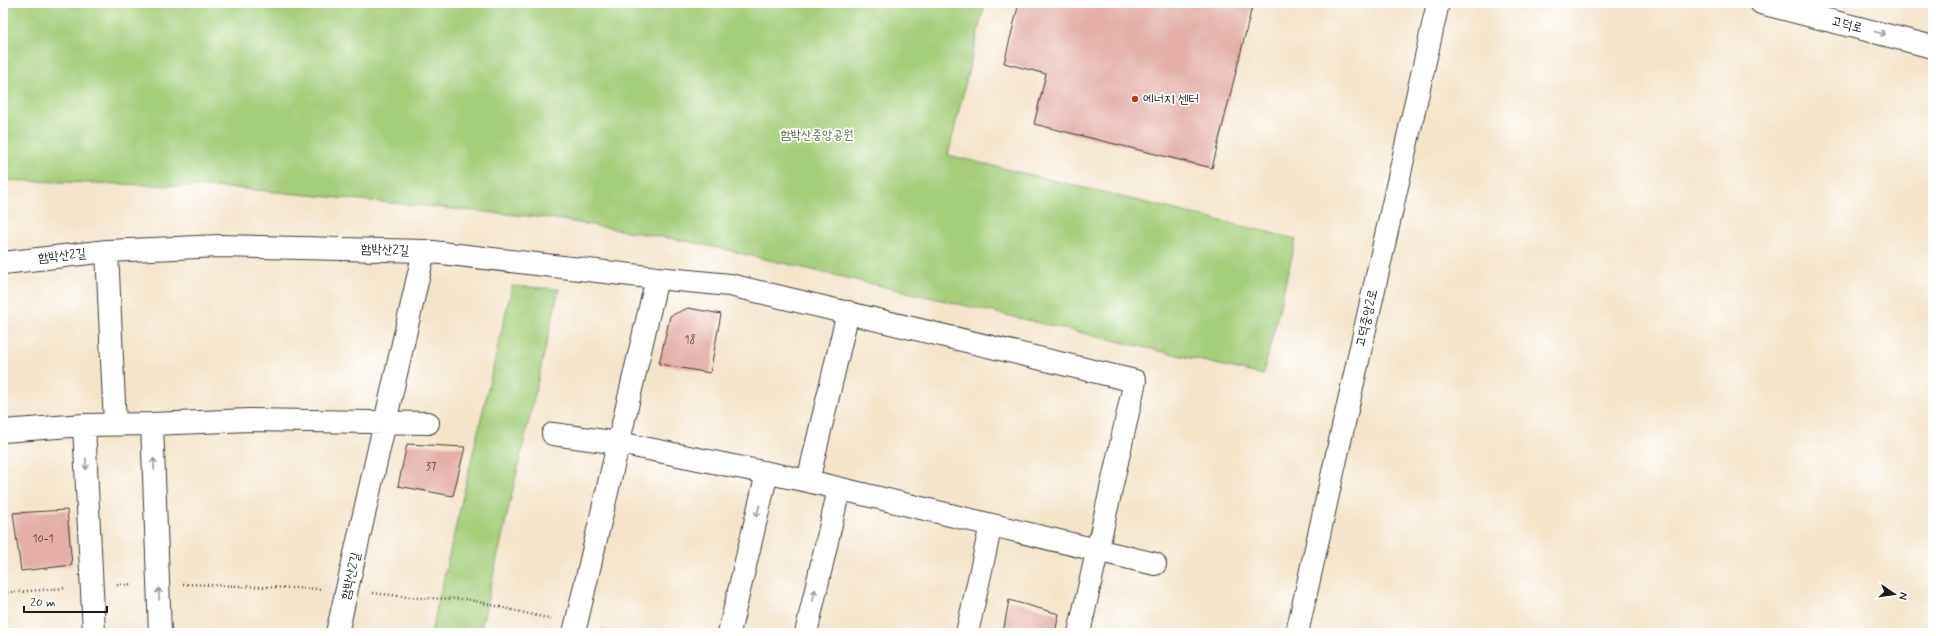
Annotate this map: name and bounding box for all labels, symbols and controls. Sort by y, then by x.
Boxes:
street label: 고덕로 [1830,13,1864,37]
one-way arrow [1874,30,1887,38]
place label: 에너지 센터 [1143,91,1199,108]
marker: 에너지 센터 [1130,94,1140,104]
park label: 함박산중앙공원 [780,127,854,144]
street label: 함박산2길 [361,241,409,259]
street label: 함박산2길 [37,245,87,267]
street label: 고덕중앙2로 [1352,287,1382,349]
house number: 18 [685,333,695,347]
one-way arrow [82,457,89,470]
one-way arrow [150,458,157,471]
house number: 37 [426,460,437,474]
one-way arrow [754,504,761,517]
house number: 10-1 [32,532,54,546]
street label: 함박산2길 [337,551,365,601]
north arrow [1874,574,1914,614]
scale bar [24,588,107,614]
one-way arrow [155,588,162,601]
one-way arrow [811,589,819,602]
text: N [1895,591,1910,601]
text: 20 m [30,595,56,611]

